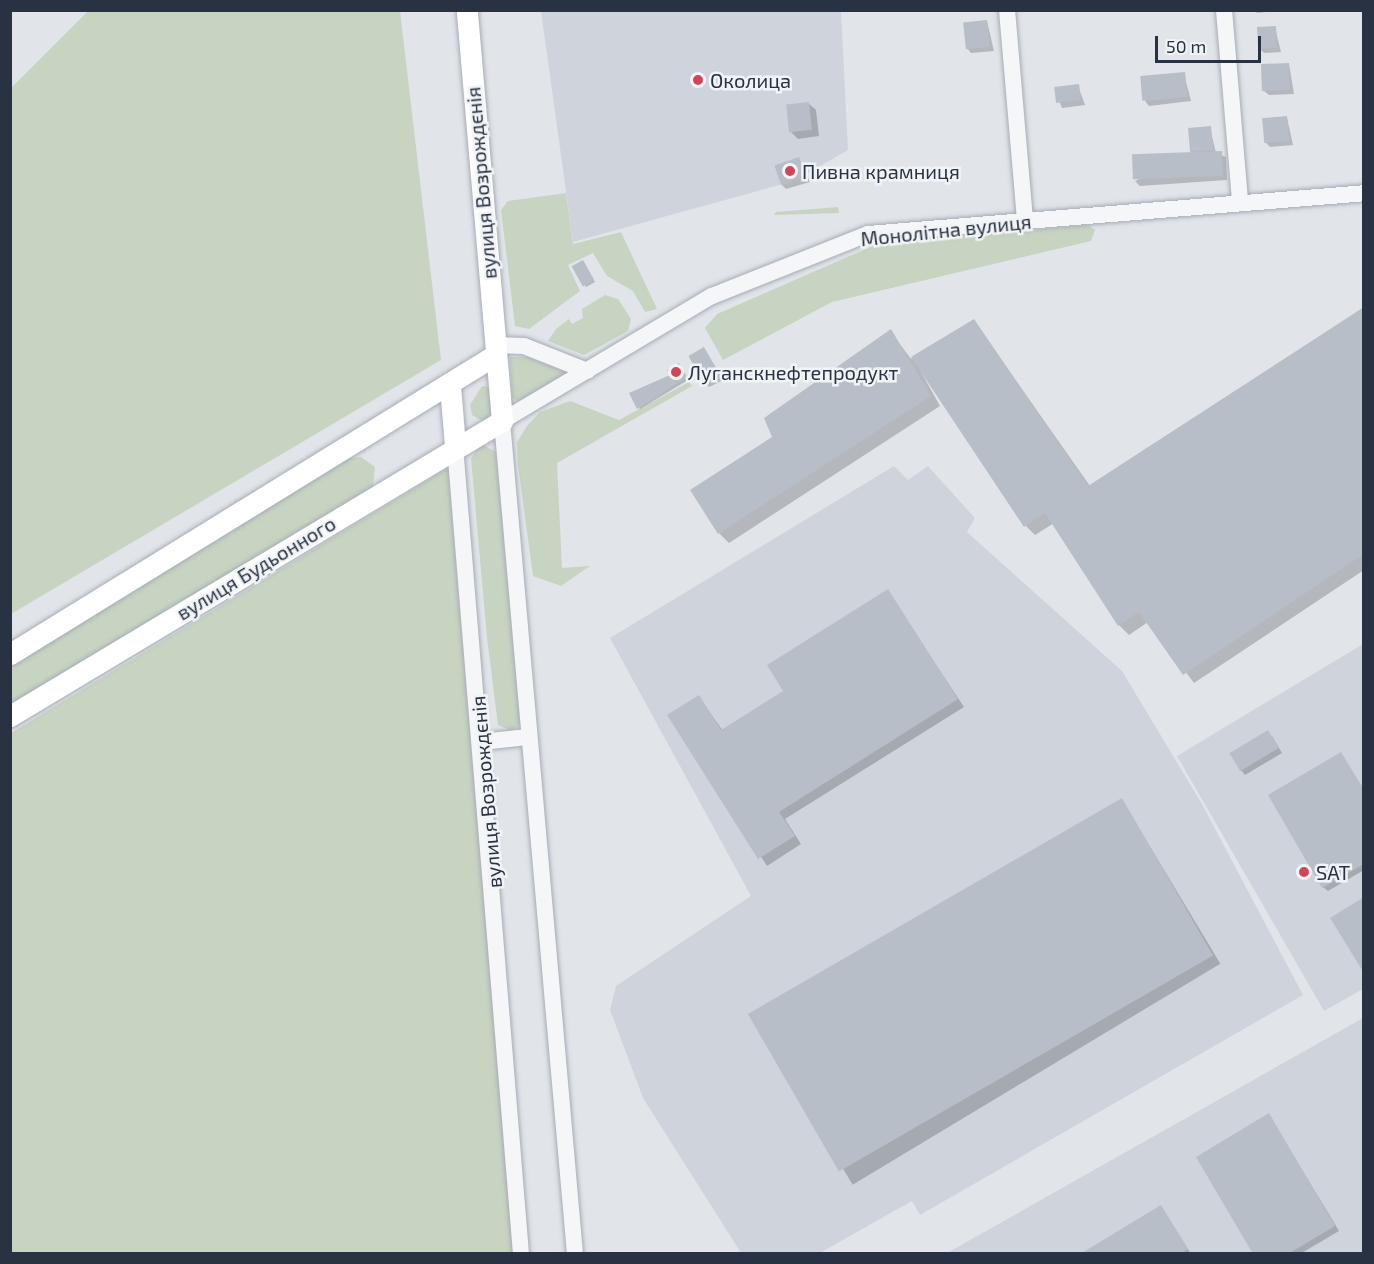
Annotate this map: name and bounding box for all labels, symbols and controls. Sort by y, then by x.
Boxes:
scale bar [1158,24,1264,62]
text: 50 m [1166,35,1206,57]
place label: Околица [710,68,791,92]
marker: Околица [691,73,705,87]
street label: вулиця Возрождєнія [461,86,501,280]
place label: Пивна крамниця [802,159,960,183]
marker: Пивна крамниця [783,164,797,178]
street label: Монолітна вулиця [859,209,1033,251]
place label: Луганскнефтепродукт [688,360,898,384]
marker: Луганскнефтепродукт [669,365,683,379]
street label: вулиця Будьонного [172,511,340,625]
street label: вулиця Возрождєнія [466,695,506,889]
place label: SAT [1316,860,1350,884]
marker: SAT [1297,865,1311,879]

